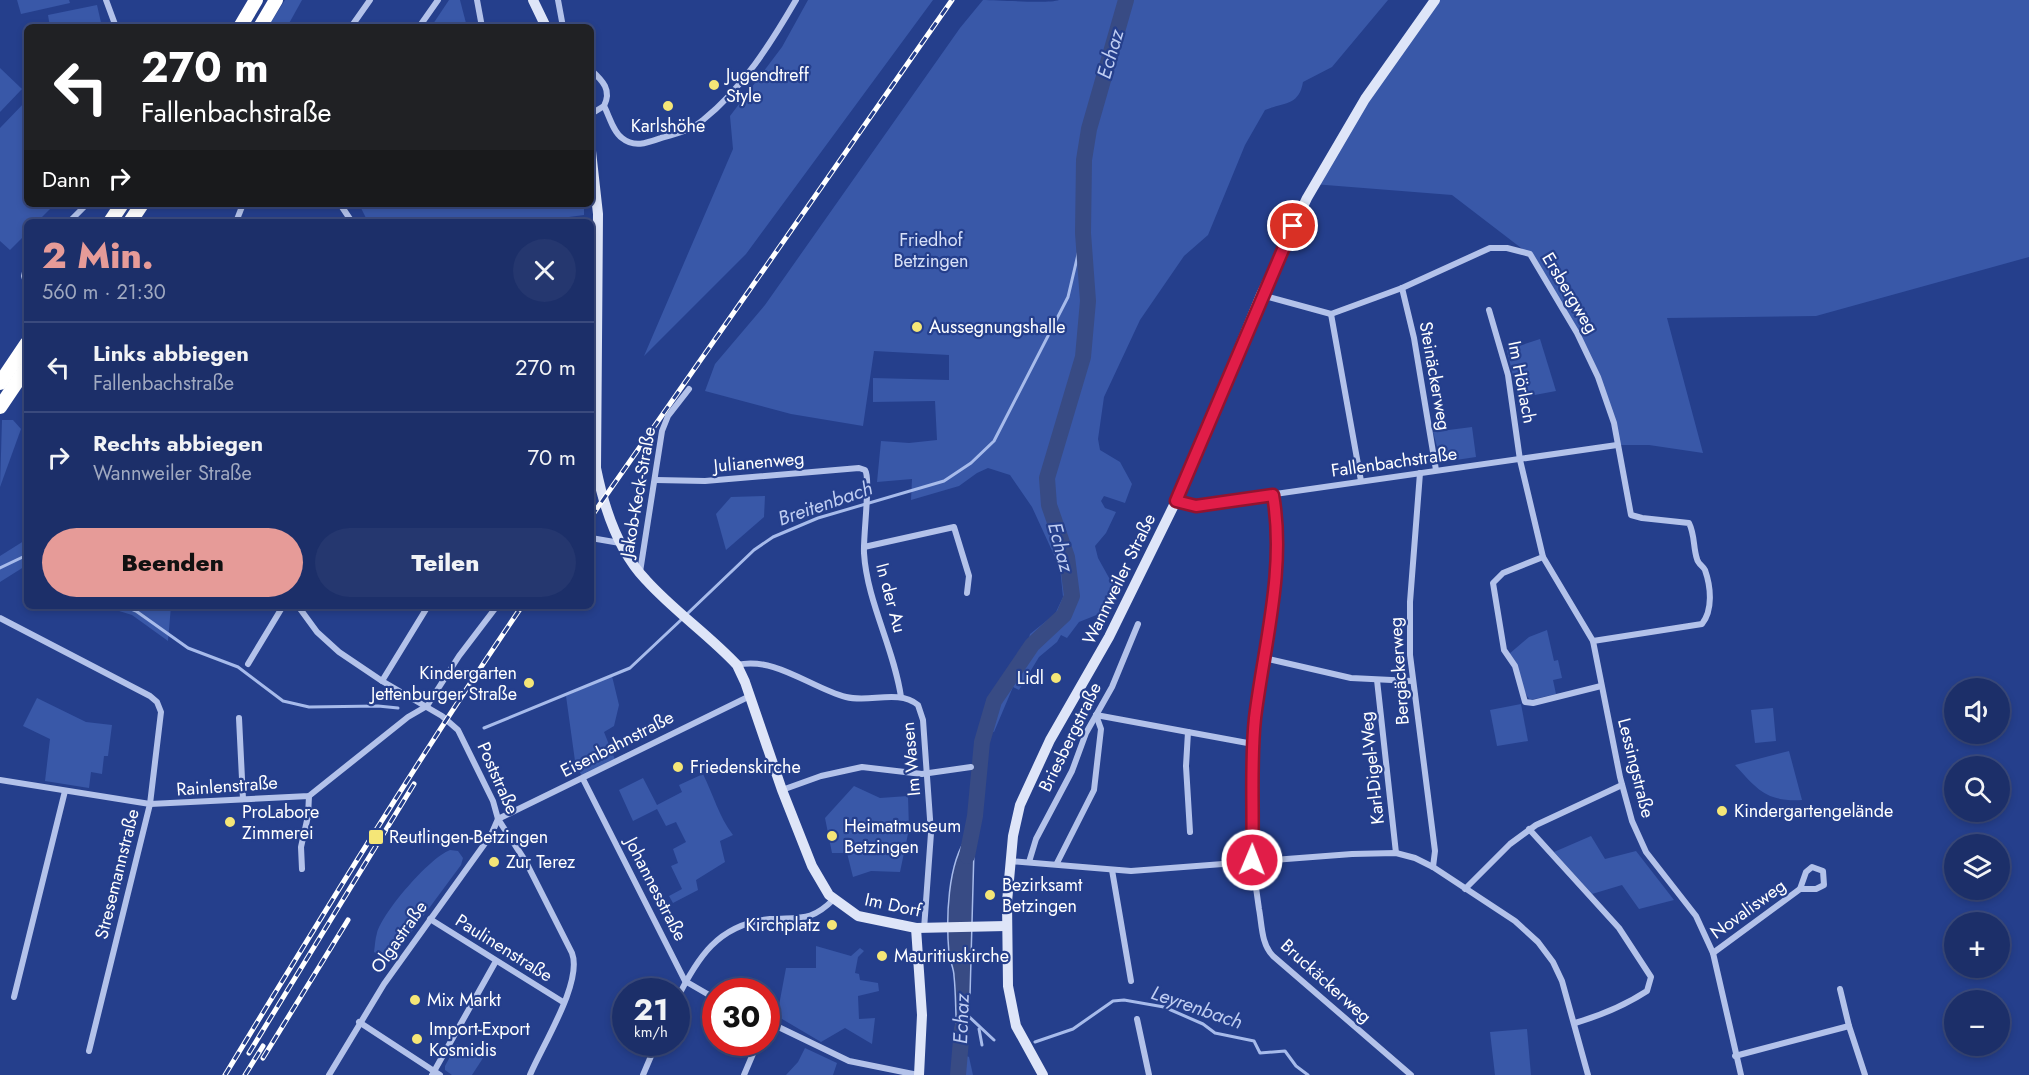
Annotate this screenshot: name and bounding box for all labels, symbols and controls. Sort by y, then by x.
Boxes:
water label: Echaz [1090,25,1132,82]
text: 270 m [141,37,269,98]
icon: left [42,48,120,126]
place label: Jugendtreff Style [724,62,810,109]
marker: Jugendtreff Style [707,78,721,92]
text: Fallenbachstraße [141,93,331,132]
marker: Karlshöhe [661,99,675,113]
place label: Karlshöhe [631,113,705,139]
icon: right [103,162,136,195]
text: Dann [42,163,91,195]
pin [1267,200,1318,251]
icon: arrive [1276,209,1309,242]
park label: Friedhof Betzingen [893,227,969,274]
text: 2 Min. [42,229,154,281]
button: close [513,239,576,302]
street label: Ersbergweg [1536,248,1604,338]
text: 560 m · 21:30 [42,278,166,307]
place label: Aussegnungshalle [929,314,1066,340]
marker: Aussegnungshalle [910,320,924,334]
street label: Steinäckerweg [1413,320,1457,432]
text: Links abbiegen [93,337,249,369]
street label: Im Hörlach [1501,338,1543,426]
icon: left [42,351,75,384]
text: 270 m [515,351,576,383]
text: Fallenbachstraße [93,369,234,398]
street label: Jakob-Keck-Straße [613,425,662,561]
text: Rechts abbiegen [93,427,263,459]
street label: Fallenbachstraße [1329,440,1459,484]
icon: right [42,441,75,474]
text: 70 m [527,441,576,473]
street label: Julianenweg [711,445,805,479]
text: Wannweiler Straße [93,459,252,488]
water label: Breitenbach [774,474,877,533]
street label: Wannweiler Straße [1076,509,1162,649]
water label: Echaz [1040,519,1081,576]
button: Beenden [42,528,303,597]
button: Teilen [315,528,576,597]
street label: In der Au [869,560,913,636]
street label: Bergäckerweg [1382,616,1416,726]
place label: Kindergarten Jettenburger Straße [369,660,517,707]
place label: Lidl [1017,665,1044,691]
marker: Lidl [1049,671,1063,685]
marker: Kindergarten Jettenburger Straße [522,676,536,690]
street label: Briesbergstraße [1032,678,1108,796]
map controls [1944,678,2010,1056]
button: sound [1944,678,2010,744]
street label: Eisenbahnstraße [556,704,678,784]
street label: Karl-Digel-Weg [1353,710,1391,826]
street label: Lessingstraße [1611,715,1661,821]
street label: Im Wasen [895,721,927,797]
street label: Poststraße [471,738,525,818]
place label: Friedenskirche [690,754,801,780]
button: search [1944,756,2010,822]
marker: Friedenskirche [671,760,685,774]
street label: Rainlenstraße [175,769,279,803]
place label: Kindergartengelände [1734,798,1893,824]
place label: ProLabore Zimmerei [242,799,319,846]
marker: Kindergartengelände [1715,804,1729,818]
street label: Stresemannstraße [88,806,146,942]
place label: Heimatmuseum Betzingen [844,813,961,860]
marker: ProLabore Zimmerei [223,815,237,829]
place label: Reutlingen-Betzingen [389,824,548,850]
marker: Reutlingen-Betzingen [367,828,385,846]
position arrow [1220,828,1284,892]
marker: Heimatmuseum Betzingen [825,829,839,843]
street label: Johannesstraße [618,831,693,945]
button: layers [1944,834,2010,900]
place label: Zur Terez [506,849,576,875]
marker: Zur Terez [487,855,501,869]
place label: Bezirksamt Betzingen [1002,872,1083,919]
street label: Novalisweg [1705,873,1791,945]
street label: Im Dorf [862,886,925,924]
marker: Bezirksamt Betzingen [983,888,997,902]
street label: Olgastraße [365,895,433,979]
street label: Paulinenstraße [450,908,558,988]
place label: Kirchplatz [746,912,821,938]
button: + [1944,912,2010,978]
marker: Kirchplatz [825,918,839,932]
street label: Bruckäckerweg [1275,933,1377,1029]
place label: Mauritiuskirche [894,943,1009,969]
marker: Mauritiuskirche [875,949,889,963]
speed limit sign: 30 [702,978,780,1056]
water label: Leyrenbach [1147,978,1247,1037]
place label: Mix Markt [427,987,502,1013]
text: 21 [634,988,668,1031]
button: − [1944,990,2010,1056]
water label: Echaz [946,992,977,1045]
marker: Mix Markt [408,993,422,1007]
place label: Import-Export Kosmidis [429,1016,531,1063]
text: km/h [634,1021,668,1043]
marker: Import-Export Kosmidis [410,1032,424,1046]

